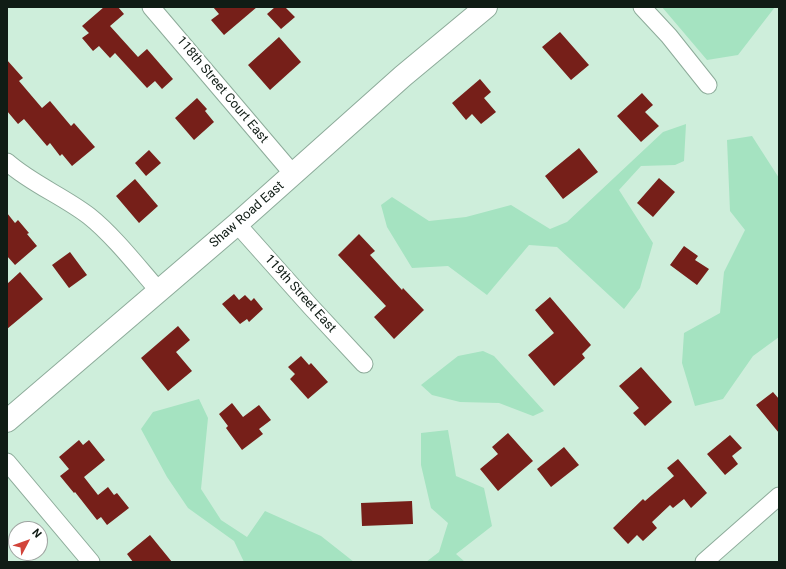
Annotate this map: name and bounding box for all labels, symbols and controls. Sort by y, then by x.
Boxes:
street label: 118th Street Court East [173,33,271,147]
street label: Shaw Road East [207,178,287,252]
street label: 119th Street East [261,252,339,336]
north arrow [8,521,48,561]
text: N [29,526,44,541]

